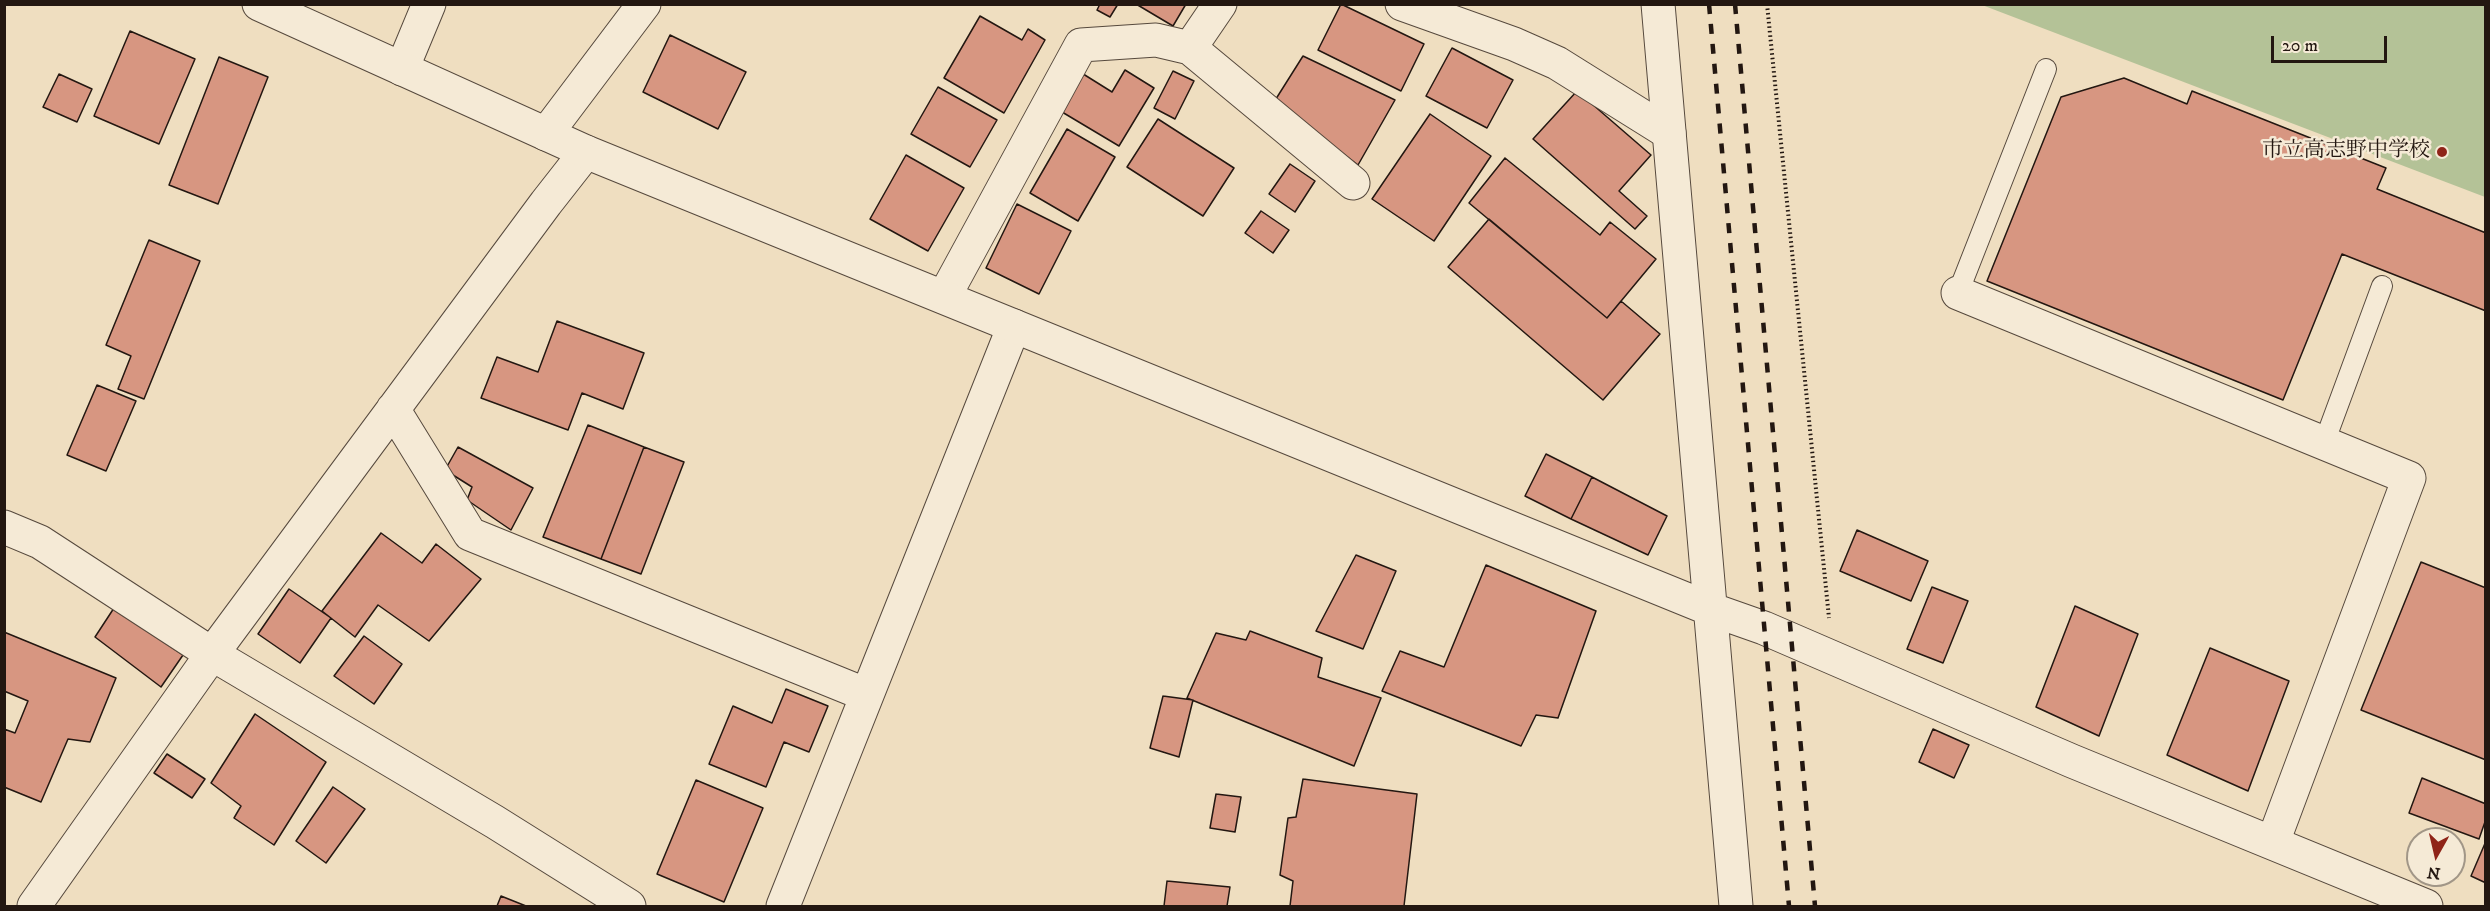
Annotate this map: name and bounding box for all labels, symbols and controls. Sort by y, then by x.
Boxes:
scale bar [2274,24,2390,62]
text: 20 m [2282,35,2318,57]
place label: 市立高志野中学校 [2262,139,2430,165]
marker: 市立高志野中学校 [2435,145,2449,159]
north arrow [2406,827,2466,887]
text: N [2426,862,2442,884]

